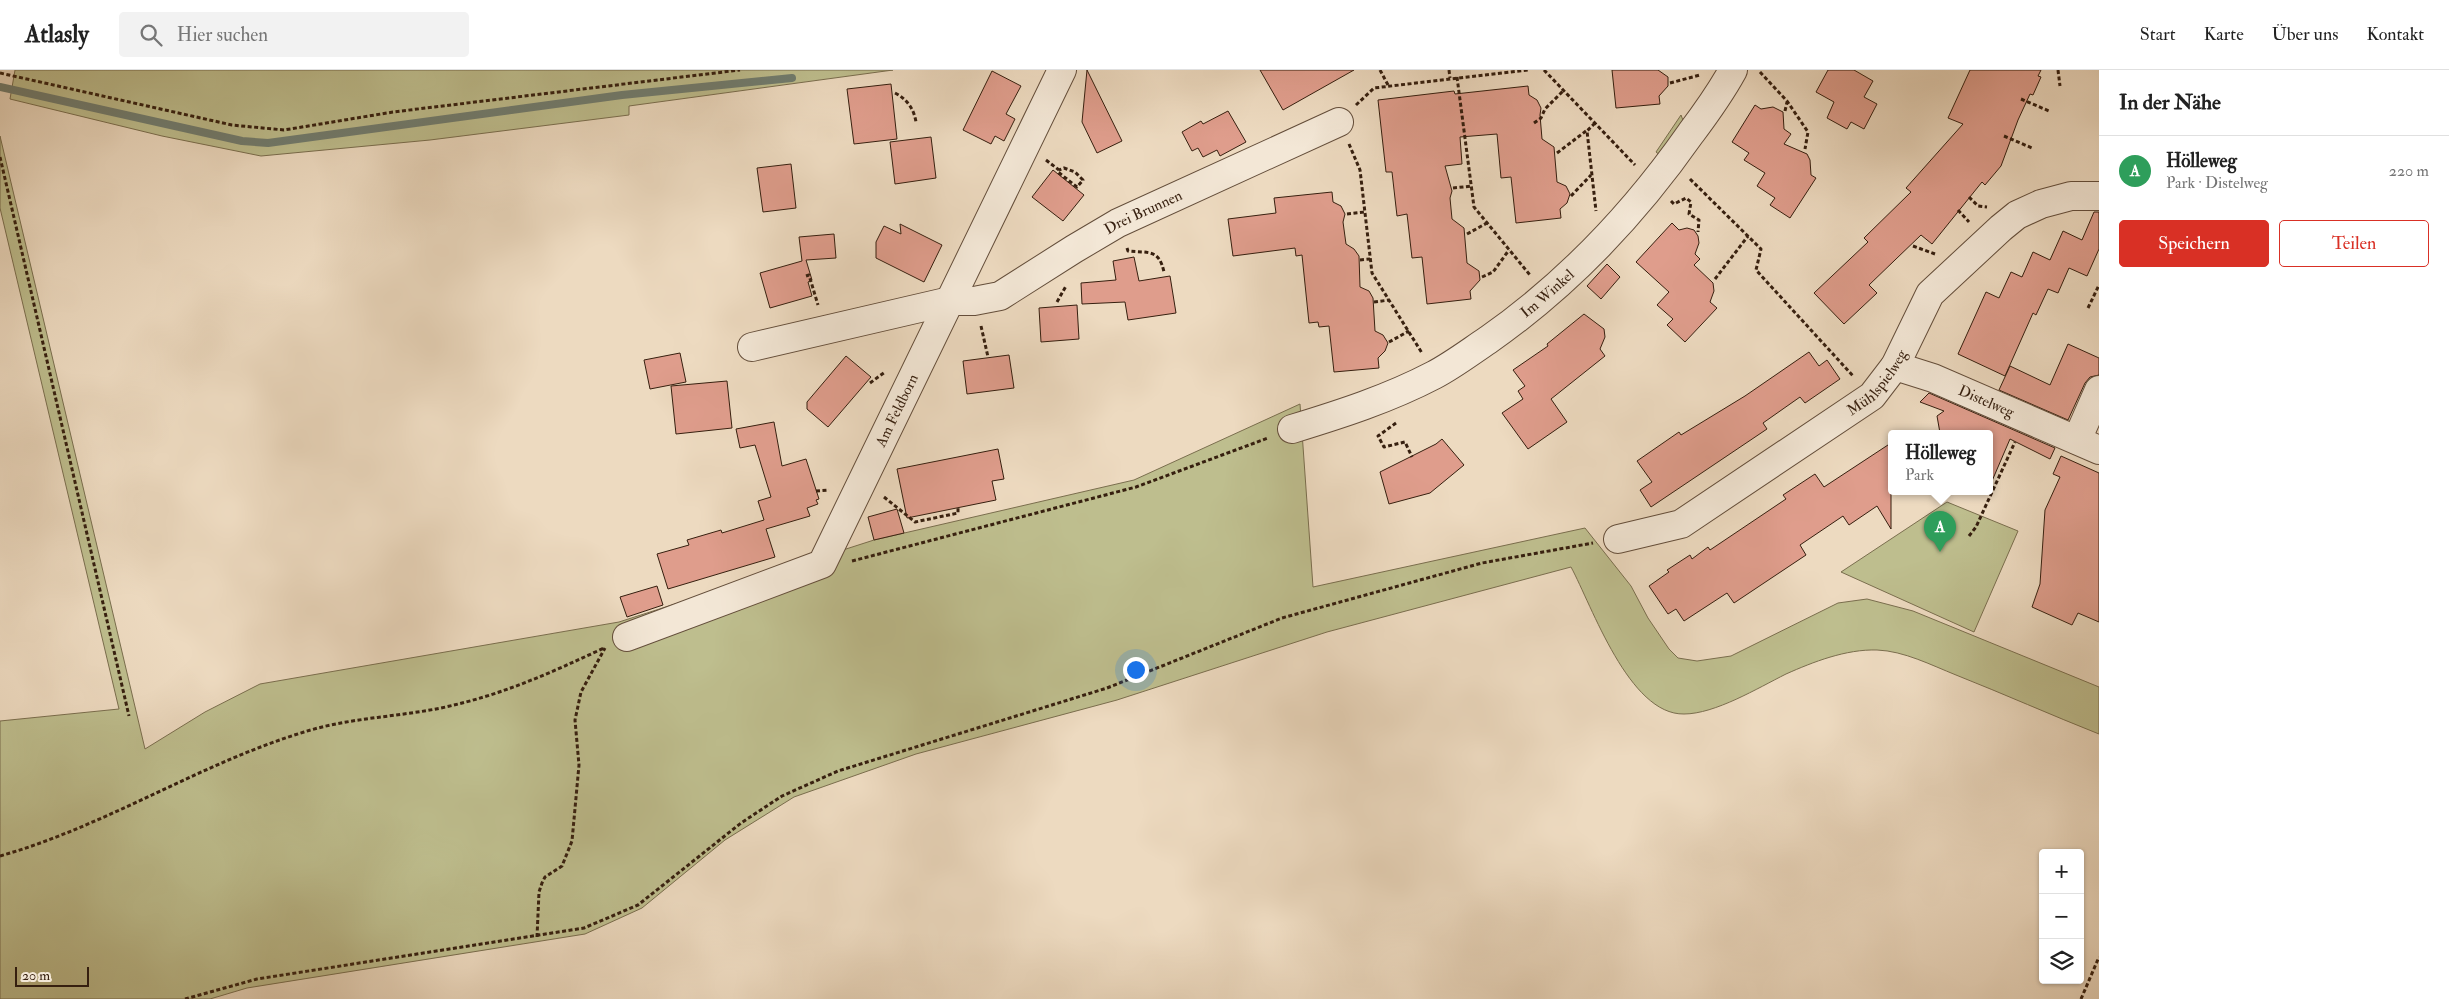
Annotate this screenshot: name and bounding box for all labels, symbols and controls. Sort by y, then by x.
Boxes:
search box [119,12,469,57]
text: Atlasly [25,19,89,50]
icon: search [137,21,165,49]
text: Hier suchen [177,23,268,47]
text: Start [2140,23,2176,46]
text: Karte [2204,23,2244,46]
text: Über uns [2272,23,2338,46]
text: Kontakt [2366,23,2424,46]
text: In der Nähe [2119,89,2221,116]
text: Hölleweg [2166,149,2237,173]
text: A [2130,161,2140,181]
text: 220 m [2389,161,2429,181]
text: Park · Distelweg [2166,173,2268,193]
street label: Drei Brunnen [1101,186,1186,239]
button: Speichern [2119,220,2269,267]
button: Teilen [2279,220,2429,267]
street label: Im Winkel [1517,265,1579,322]
street label: Mühlspielweg [1843,346,1912,420]
street label: Am Feldborn [871,371,923,451]
street label: Distelweg [1955,381,2018,422]
popup [1888,430,1993,495]
text: Hölleweg [1905,441,1976,465]
text: Park [1905,465,1934,485]
pin: A [1924,511,1956,552]
your location [1123,657,1149,683]
map controls [2039,849,2084,984]
button: + [2039,849,2084,894]
button: − [2039,894,2084,939]
button: layers [2039,939,2084,984]
scale bar [15,964,89,987]
text: 20 m [22,967,50,984]

